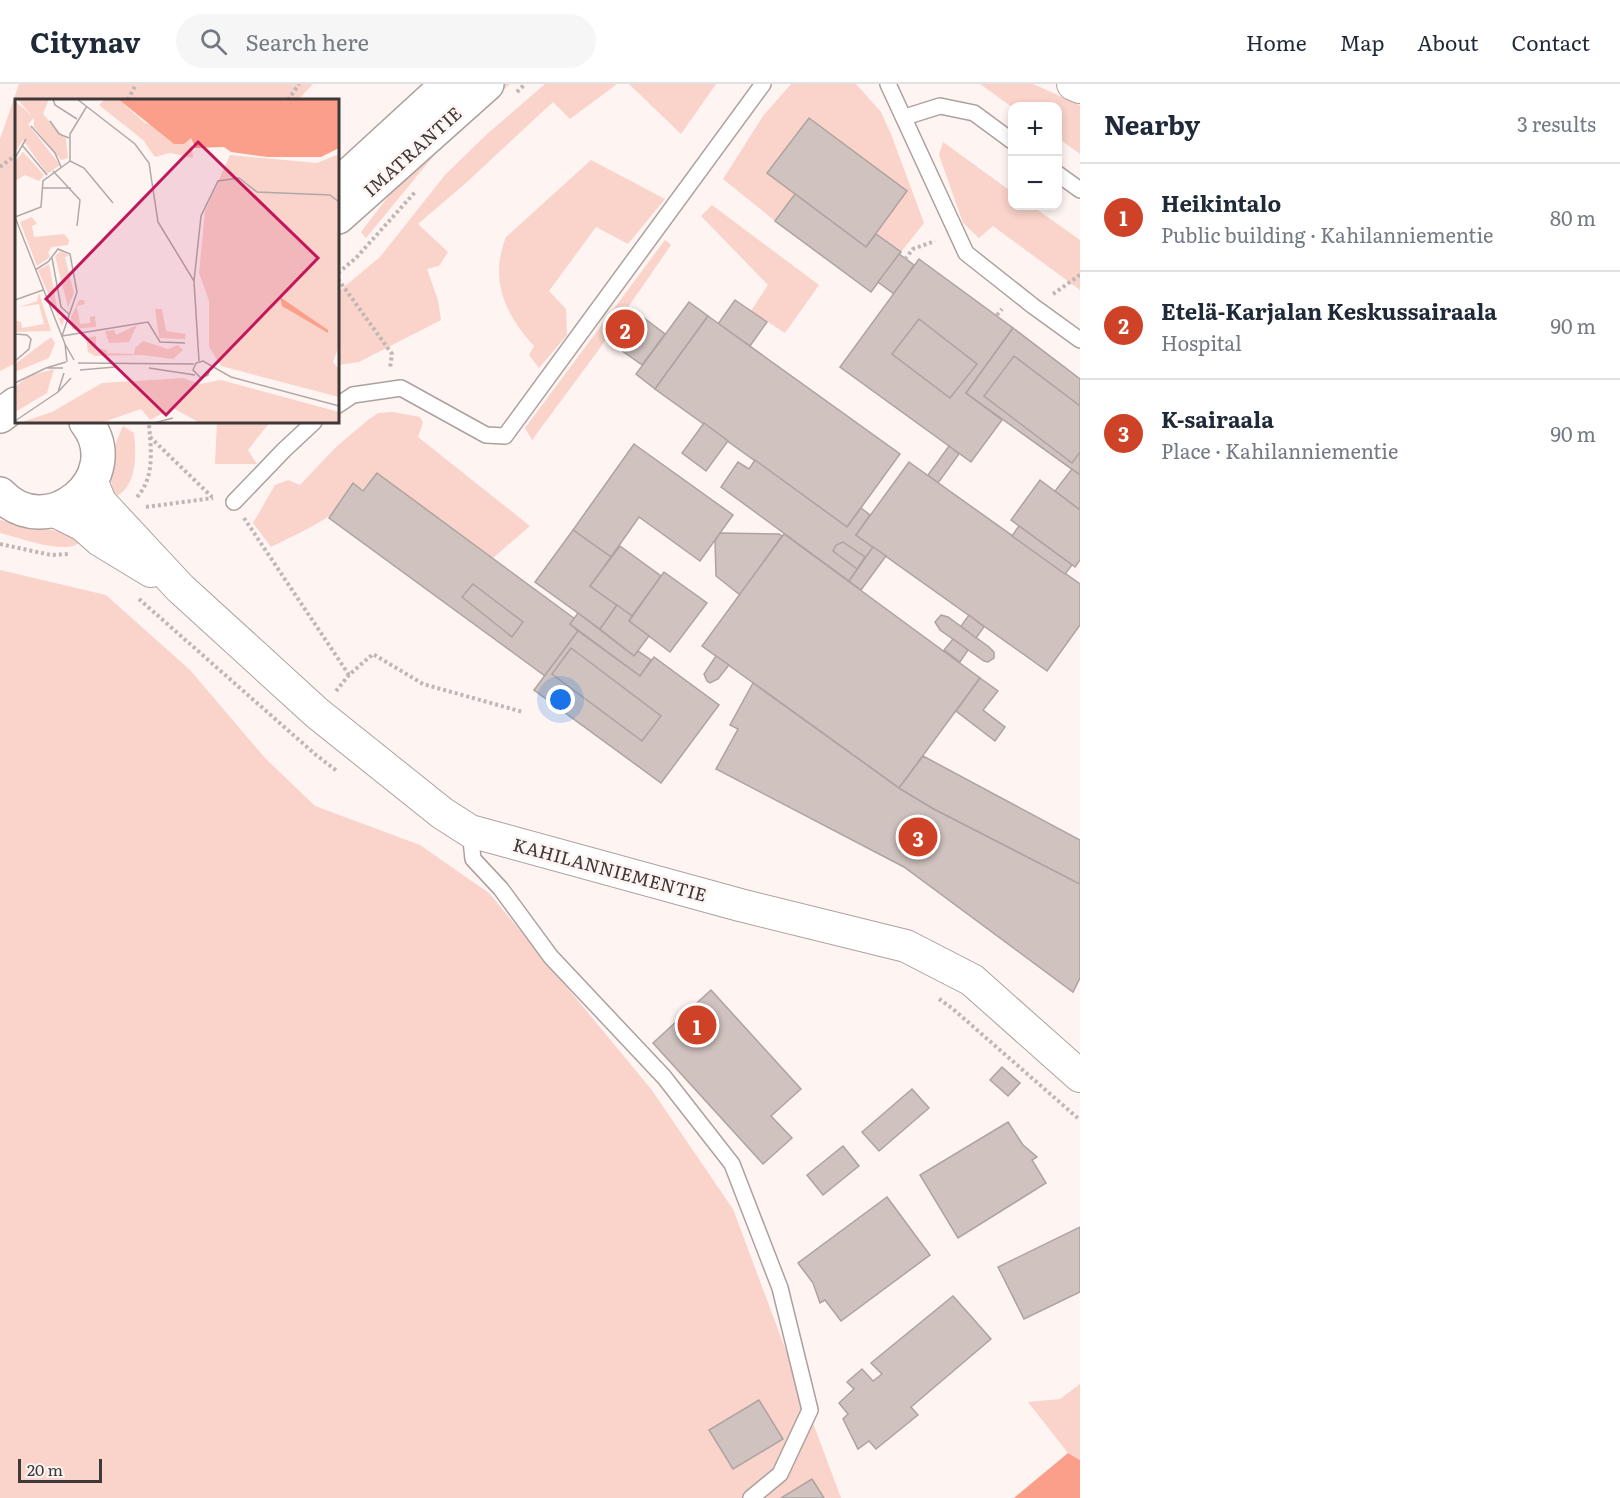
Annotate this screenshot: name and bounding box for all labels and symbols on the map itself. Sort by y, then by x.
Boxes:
inset map [15,99,339,423]
street label: IMATRANTIE [357,100,467,202]
pin: 2 [606,306,644,352]
your location [546,685,575,714]
pin: 3 [898,814,938,860]
street label: KAHILANNIEMENTIE [510,830,710,908]
pin: 1 [678,1002,716,1048]
scale bar [18,1456,102,1484]

